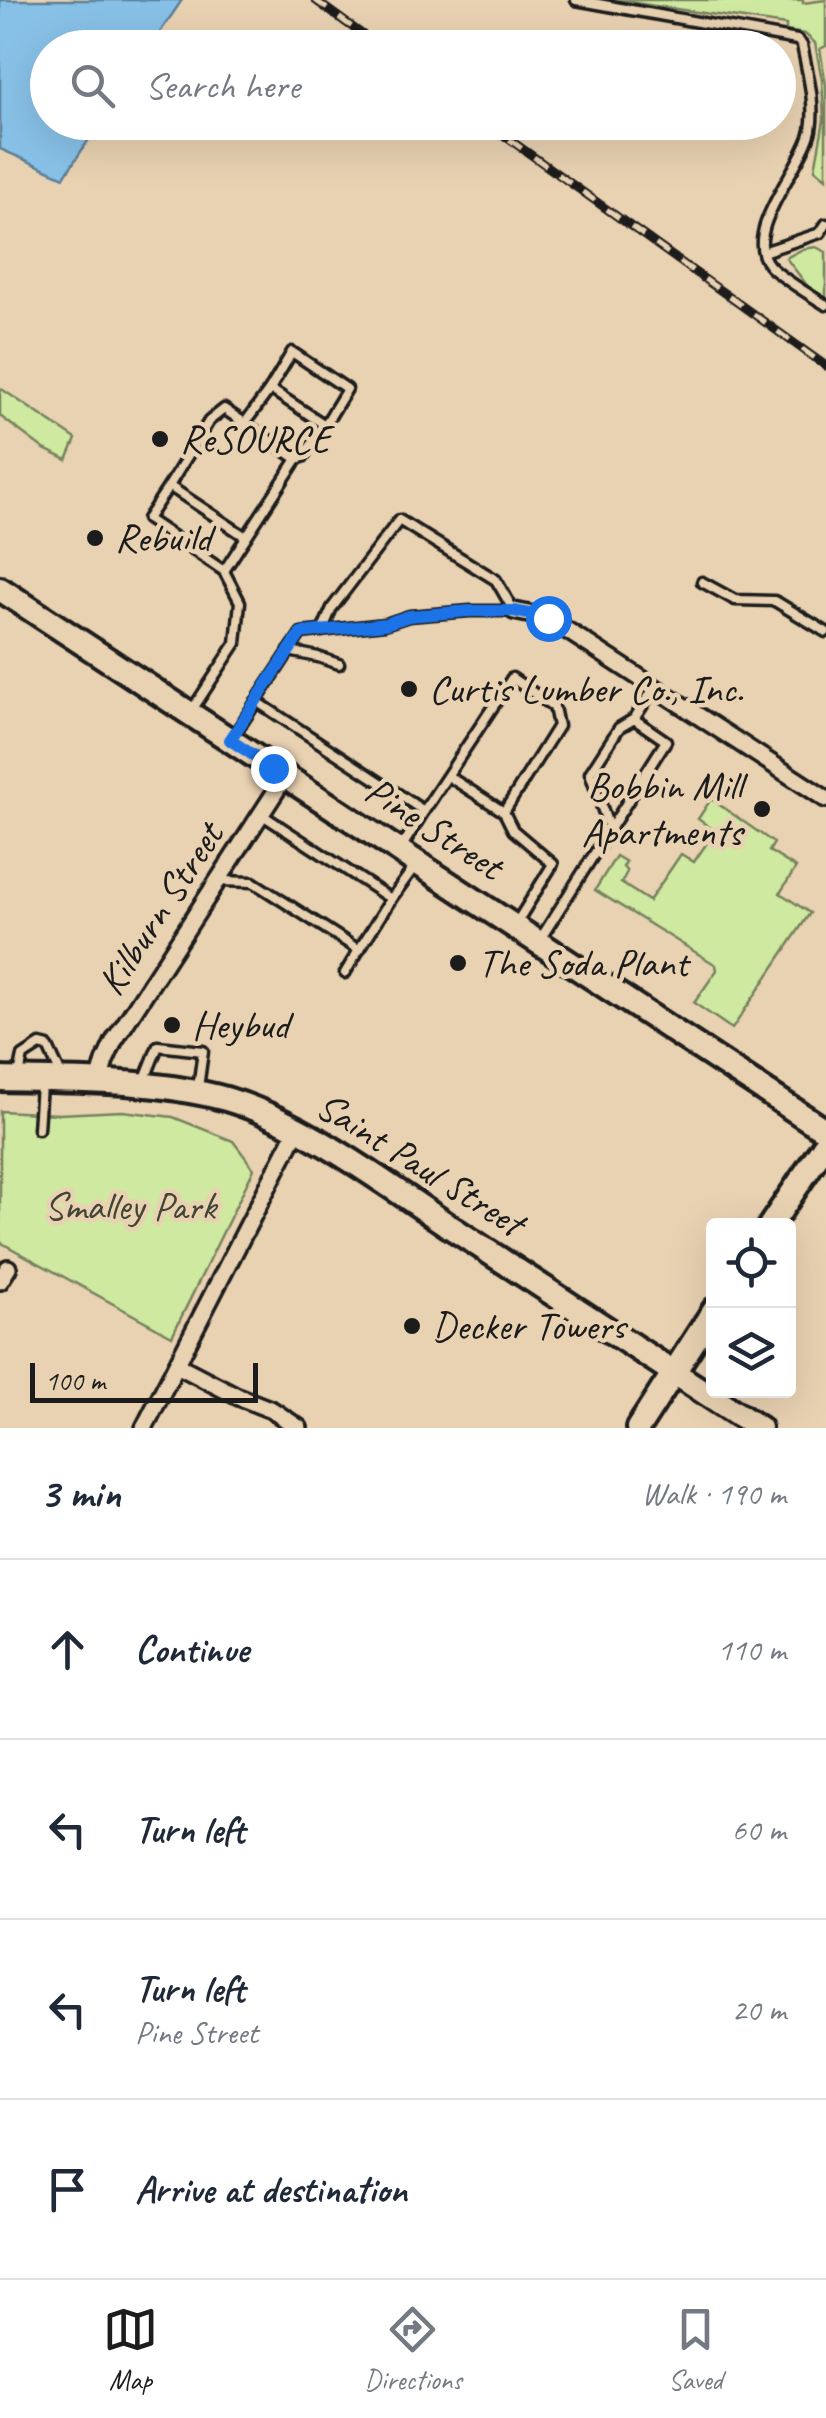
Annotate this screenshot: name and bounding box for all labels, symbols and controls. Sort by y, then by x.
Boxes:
search box [30,30,796,140]
icon: search [65,58,120,113]
text: Search here [145,62,300,109]
place label: ReSOURCE [180,414,336,464]
marker: ReSOURCE [149,428,171,450]
place label: Rebuild [115,513,217,563]
marker: Rebuild [84,527,106,549]
route start [526,596,572,642]
place label: Curtis Lumber Co., Inc. [429,664,744,714]
marker: Curtis Lumber Co., Inc. [398,678,420,700]
route end [251,746,297,792]
place label: Bobbin Mill Apartments [581,761,748,857]
street label: Pine Street [356,765,515,893]
marker: Bobbin Mill Apartments [751,798,773,820]
street label: Kilburn Street [86,810,236,1004]
place label: The Soda Plant [478,938,692,988]
marker: The Soda Plant [447,952,469,974]
place label: Heybud [192,1000,294,1050]
marker: Heybud [161,1014,183,1036]
street label: Saint Paul Street [307,1081,538,1251]
park label: Smalley Park [44,1181,218,1231]
map controls [706,1218,796,1398]
button: locate [706,1218,796,1308]
place label: Decker Towers [432,1301,629,1351]
button: layers [706,1308,796,1398]
marker: Decker Towers [401,1315,423,1337]
scale bar [30,1358,258,1402]
text: 100 m [45,1363,105,1398]
text: 3 min [40,1467,120,1520]
text: Walk · 190 m [642,1473,786,1514]
icon: ahead [40,1622,95,1677]
text: Continue [135,1626,249,1673]
text: 110 m [717,1629,786,1670]
icon: left [40,1802,95,1857]
text: Turn left [135,1806,245,1853]
text: 60 m [732,1809,786,1850]
text: Turn left [135,1965,245,2012]
icon: left [40,1982,95,2037]
text: 20 m [732,1989,786,2030]
text: Pine Street [135,2012,258,2053]
icon: arrive [40,2162,95,2217]
text: Arrive at destination [135,2166,407,2213]
tab: Map [103,2302,158,2397]
tab: Directions [364,2302,462,2397]
tab: Saved [668,2302,723,2397]

